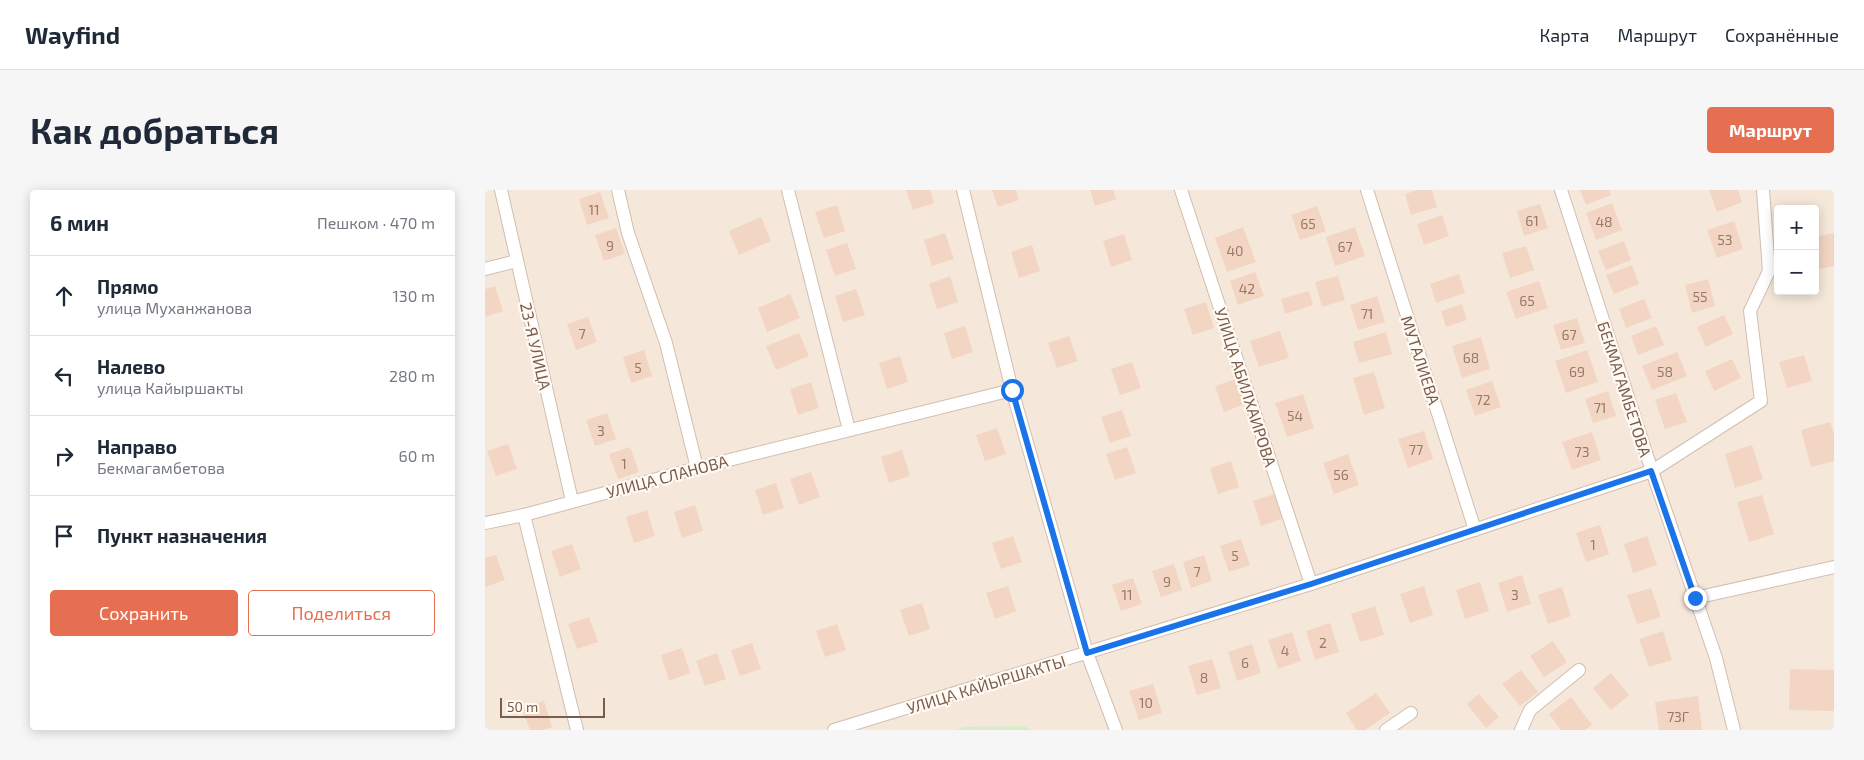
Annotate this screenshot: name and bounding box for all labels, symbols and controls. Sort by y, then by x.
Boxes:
text: Wayfind [25,20,120,49]
text: Карта [1539,24,1589,46]
text: Маршрут [1617,24,1697,46]
text: Сохранённые [1725,24,1839,46]
button: Маршрут [1707,107,1834,153]
text: Как добраться [30,109,279,151]
house number: 11 [588,201,600,218]
map controls [1774,205,1819,295]
button: + [1774,205,1819,250]
text: 6 мин [50,210,109,235]
house number: 61 [1525,212,1539,229]
text: Пешком · 470 m [317,213,435,232]
house number: 48 [1595,213,1613,230]
house number: 65 [1300,215,1316,232]
house number: 53 [1717,231,1733,248]
house number: 9 [606,237,614,254]
house number: 67 [1337,238,1353,255]
house number: 40 [1226,242,1244,259]
button: − [1774,250,1819,295]
text: Прямо [97,275,159,298]
house number: 42 [1239,280,1255,297]
icon: ahead [50,282,78,310]
text: 130 m [393,286,435,305]
house number: 55 [1692,288,1708,305]
house number: 65 [1519,292,1535,309]
text: улица Муханжанова [97,298,252,317]
street label: 23-Я УЛИЦА [517,300,555,392]
street label: УЛИЦА АБИЛХАИРОВА [1211,305,1281,469]
house number: 71 [1361,305,1373,322]
street label: МУТАЛИЕВА [1398,313,1444,407]
street label: БЕКМАГАМБЕТОВА [1594,319,1656,459]
house number: 7 [578,325,586,342]
house number: 67 [1561,326,1577,343]
house number: 68 [1463,349,1479,366]
text: Налево [97,355,165,378]
house number: 5 [634,359,642,376]
icon: left [50,362,78,390]
house number: 69 [1569,363,1585,380]
house number: 58 [1657,363,1673,380]
text: 280 m [389,366,435,385]
text: улица Кайыршакты [97,378,244,397]
route start [1001,379,1024,402]
house number: 72 [1475,391,1491,408]
house number: 71 [1594,399,1606,416]
house number: 54 [1287,407,1303,424]
house number: 3 [597,422,605,439]
text: Направо [97,435,177,458]
house number: 77 [1409,441,1423,458]
icon: right [50,442,78,470]
house number: 73 [1575,443,1589,460]
text: 60 m [399,446,435,465]
street label: УЛИЦА СЛАНОВА [604,451,730,501]
house number: 1 [621,455,627,472]
text: Бекмагамбетова [97,458,225,477]
house number: 56 [1333,466,1349,483]
icon: arrive [50,522,78,550]
text: Пункт назначения [97,524,267,547]
house number: 1 [1590,536,1596,553]
house number: 5 [1231,547,1239,564]
house number: 7 [1193,563,1201,580]
house number: 9 [1163,573,1171,590]
house number: 11 [1121,586,1133,603]
house number: 3 [1511,586,1519,603]
route end [1684,587,1707,610]
button: Сохранить [50,590,238,636]
button: Поделиться [248,590,435,636]
house number: 2 [1319,634,1327,651]
house number: 4 [1281,642,1289,659]
street label: УЛИЦА КАЙЫРШАКТЫ [904,651,1068,717]
house number: 6 [1241,654,1249,671]
house number: 8 [1200,669,1208,686]
house number: 10 [1139,694,1153,711]
scale bar [500,695,605,718]
text: 50 m [507,698,538,715]
house number: 73Г [1667,708,1689,725]

